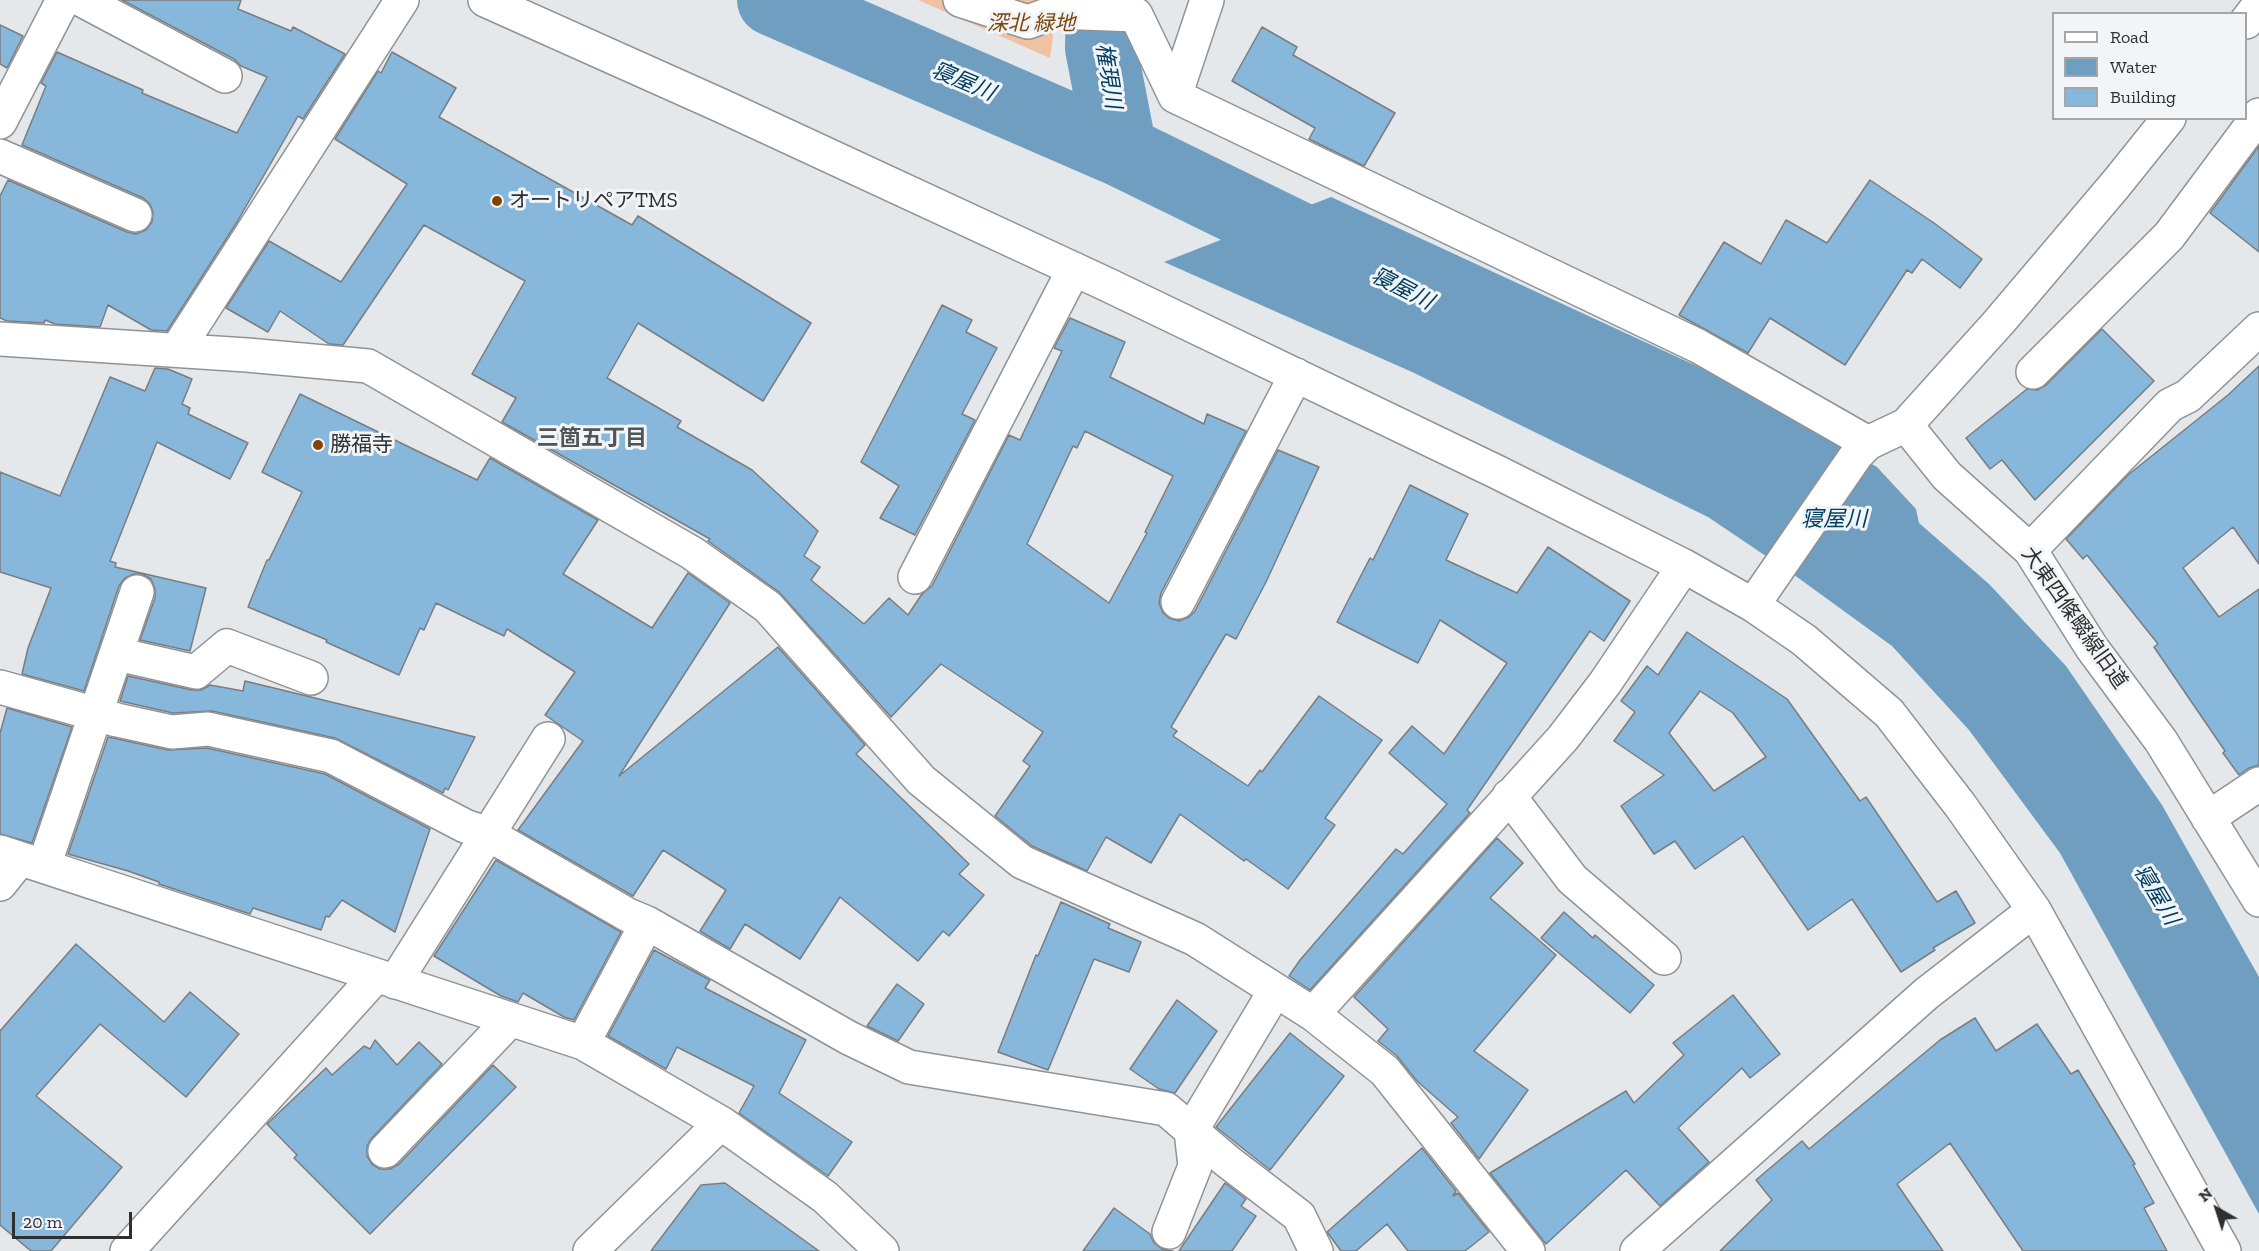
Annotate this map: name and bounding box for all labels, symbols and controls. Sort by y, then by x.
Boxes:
park label: 深北 緑地 [987,11,1075,37]
legend [2052,12,2247,120]
text: Road [2110,26,2149,48]
water label: 権現川 [1090,41,1126,111]
text: Water [2110,56,2157,78]
water label: 寝屋川 [927,57,999,107]
text: Building [2110,86,2176,108]
place label: オートリペアTMS [509,188,678,214]
marker: オートリペアTMS [490,194,504,208]
water label: 寝屋川 [1367,262,1437,316]
district label: 三箇五丁目 [537,426,647,452]
place label: 勝福寺 [330,432,393,458]
marker: 勝福寺 [311,438,325,452]
water label: 寝屋川 [1801,507,1867,533]
street label: 大東四條畷線旧道 [2015,542,2133,694]
water label: 寝屋川 [2128,860,2184,930]
north arrow [2187,1179,2247,1239]
text: N [2195,1183,2216,1206]
scale bar [15,1200,135,1238]
text: 20 m [23,1211,62,1233]

